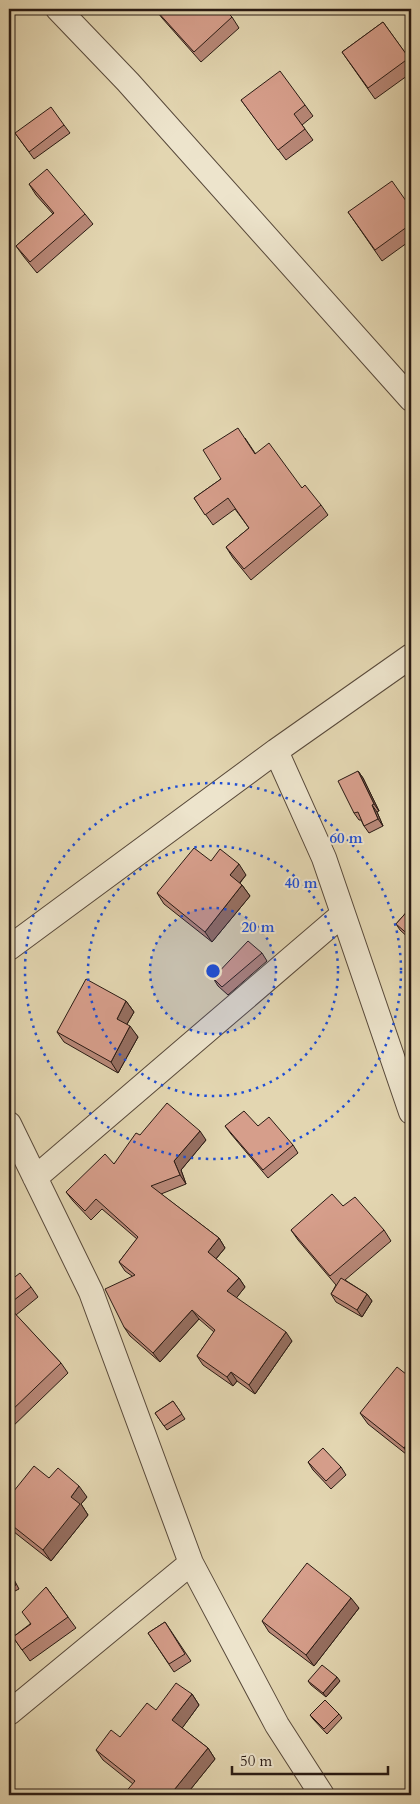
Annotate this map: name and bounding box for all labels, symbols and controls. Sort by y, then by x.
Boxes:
text: 60 m [329,828,363,848]
text: 40 m [284,873,318,893]
text: 20 m [241,917,275,937]
centre of rings [204,962,222,980]
scale bar [232,1744,389,1776]
text: 50 m [240,1751,272,1771]

